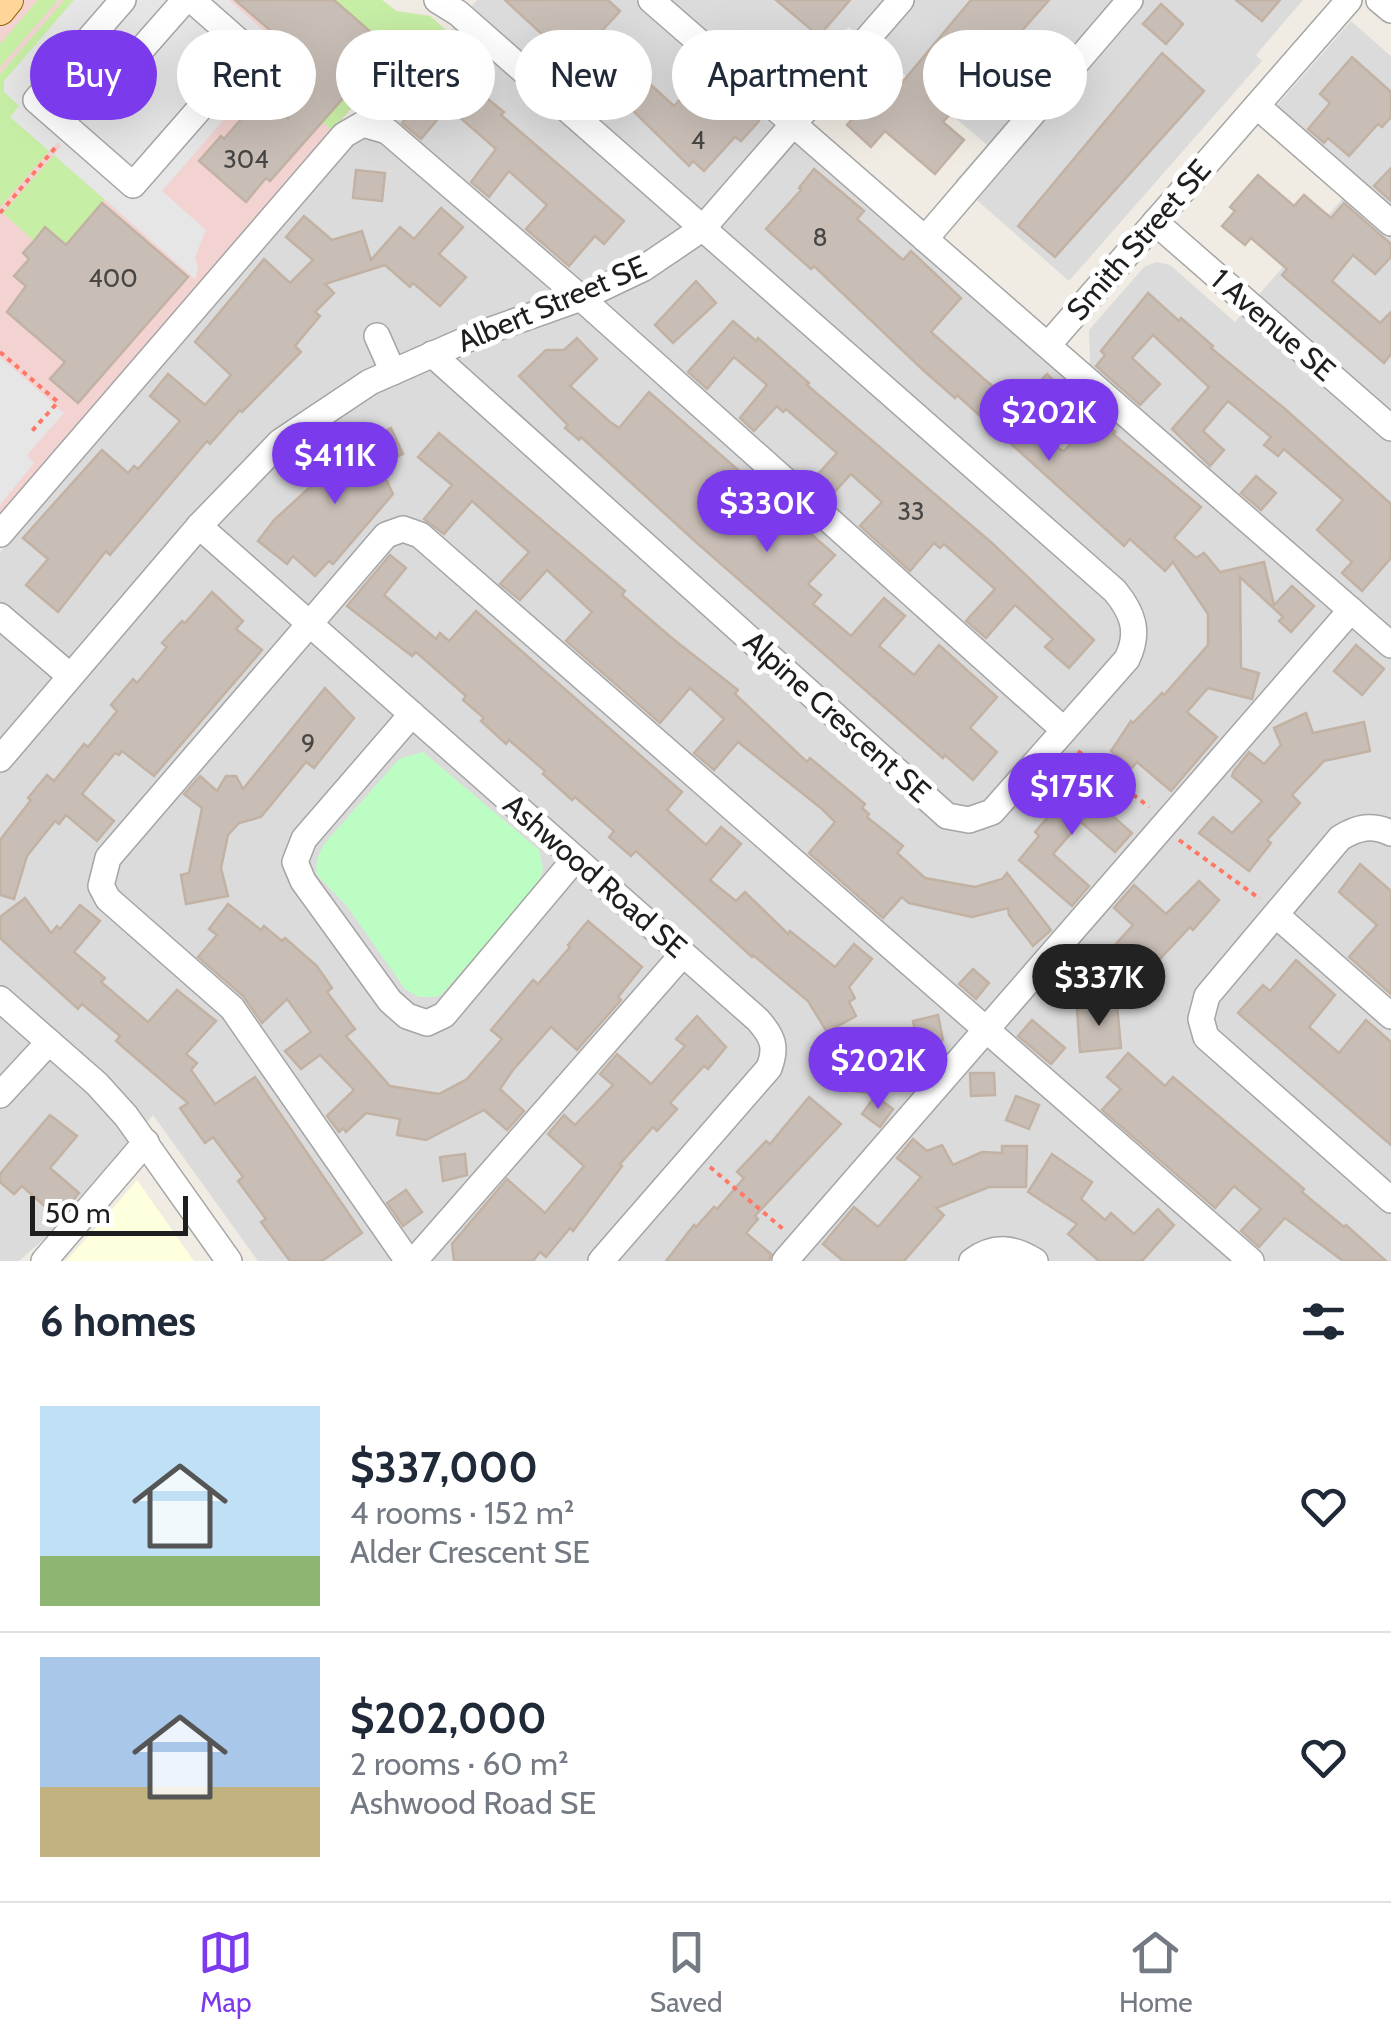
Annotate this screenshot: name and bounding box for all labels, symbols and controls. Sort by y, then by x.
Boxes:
chip: Buy [30,30,157,120]
chip: Rent [177,30,316,120]
chip: Filters [336,30,495,120]
chip: New [515,30,652,120]
chip: Apartment [672,30,903,120]
chip: House [923,30,1087,120]
house number: 4 [691,125,705,155]
house number: 304 [223,144,269,174]
street label: Smith Street SE [1059,152,1219,328]
house number: 8 [812,222,828,252]
street label: Albert Street SE [452,247,652,360]
street label: 1 Avenue SE [1204,261,1343,389]
house number: 400 [88,263,138,293]
pin: $202K [979,379,1119,464]
text: $202K [1001,392,1097,431]
pin: $411K [265,422,405,507]
text: $411K [294,435,376,474]
pin: $330K [697,470,837,555]
text: $330K [719,483,815,522]
house number: 33 [897,496,925,526]
street label: Alpine Crescent SE [736,623,938,810]
house number: 9 [301,728,315,758]
pin: $175K [1002,753,1142,838]
text: $175K [1030,766,1114,805]
street label: Ashwood Road SE [496,786,695,965]
pin: $337K [1029,944,1169,1029]
text: $337K [1054,957,1144,996]
pin: $202K [808,1027,948,1112]
text: $202K [830,1040,926,1079]
scale bar [30,1191,188,1236]
text: 50 m [45,1196,111,1230]
icon: filters [1296,1294,1351,1349]
text: 6 homes [40,1295,196,1347]
text: $337,000 [350,1441,538,1493]
icon: home [120,1446,240,1566]
icon: heart [1296,1479,1351,1534]
text: 4 rooms · 152 m² [350,1493,574,1532]
text: Alder Crescent SE [350,1532,590,1571]
text: $202,000 [350,1692,547,1744]
icon: home [120,1697,240,1817]
icon: heart [1296,1730,1351,1785]
text: 2 rooms · 60 m² [350,1744,569,1783]
text: Ashwood Road SE [350,1783,596,1822]
tab: Map [198,1925,253,2019]
tab: Saved [650,1925,723,2019]
tab: Home [1119,1925,1193,2019]

